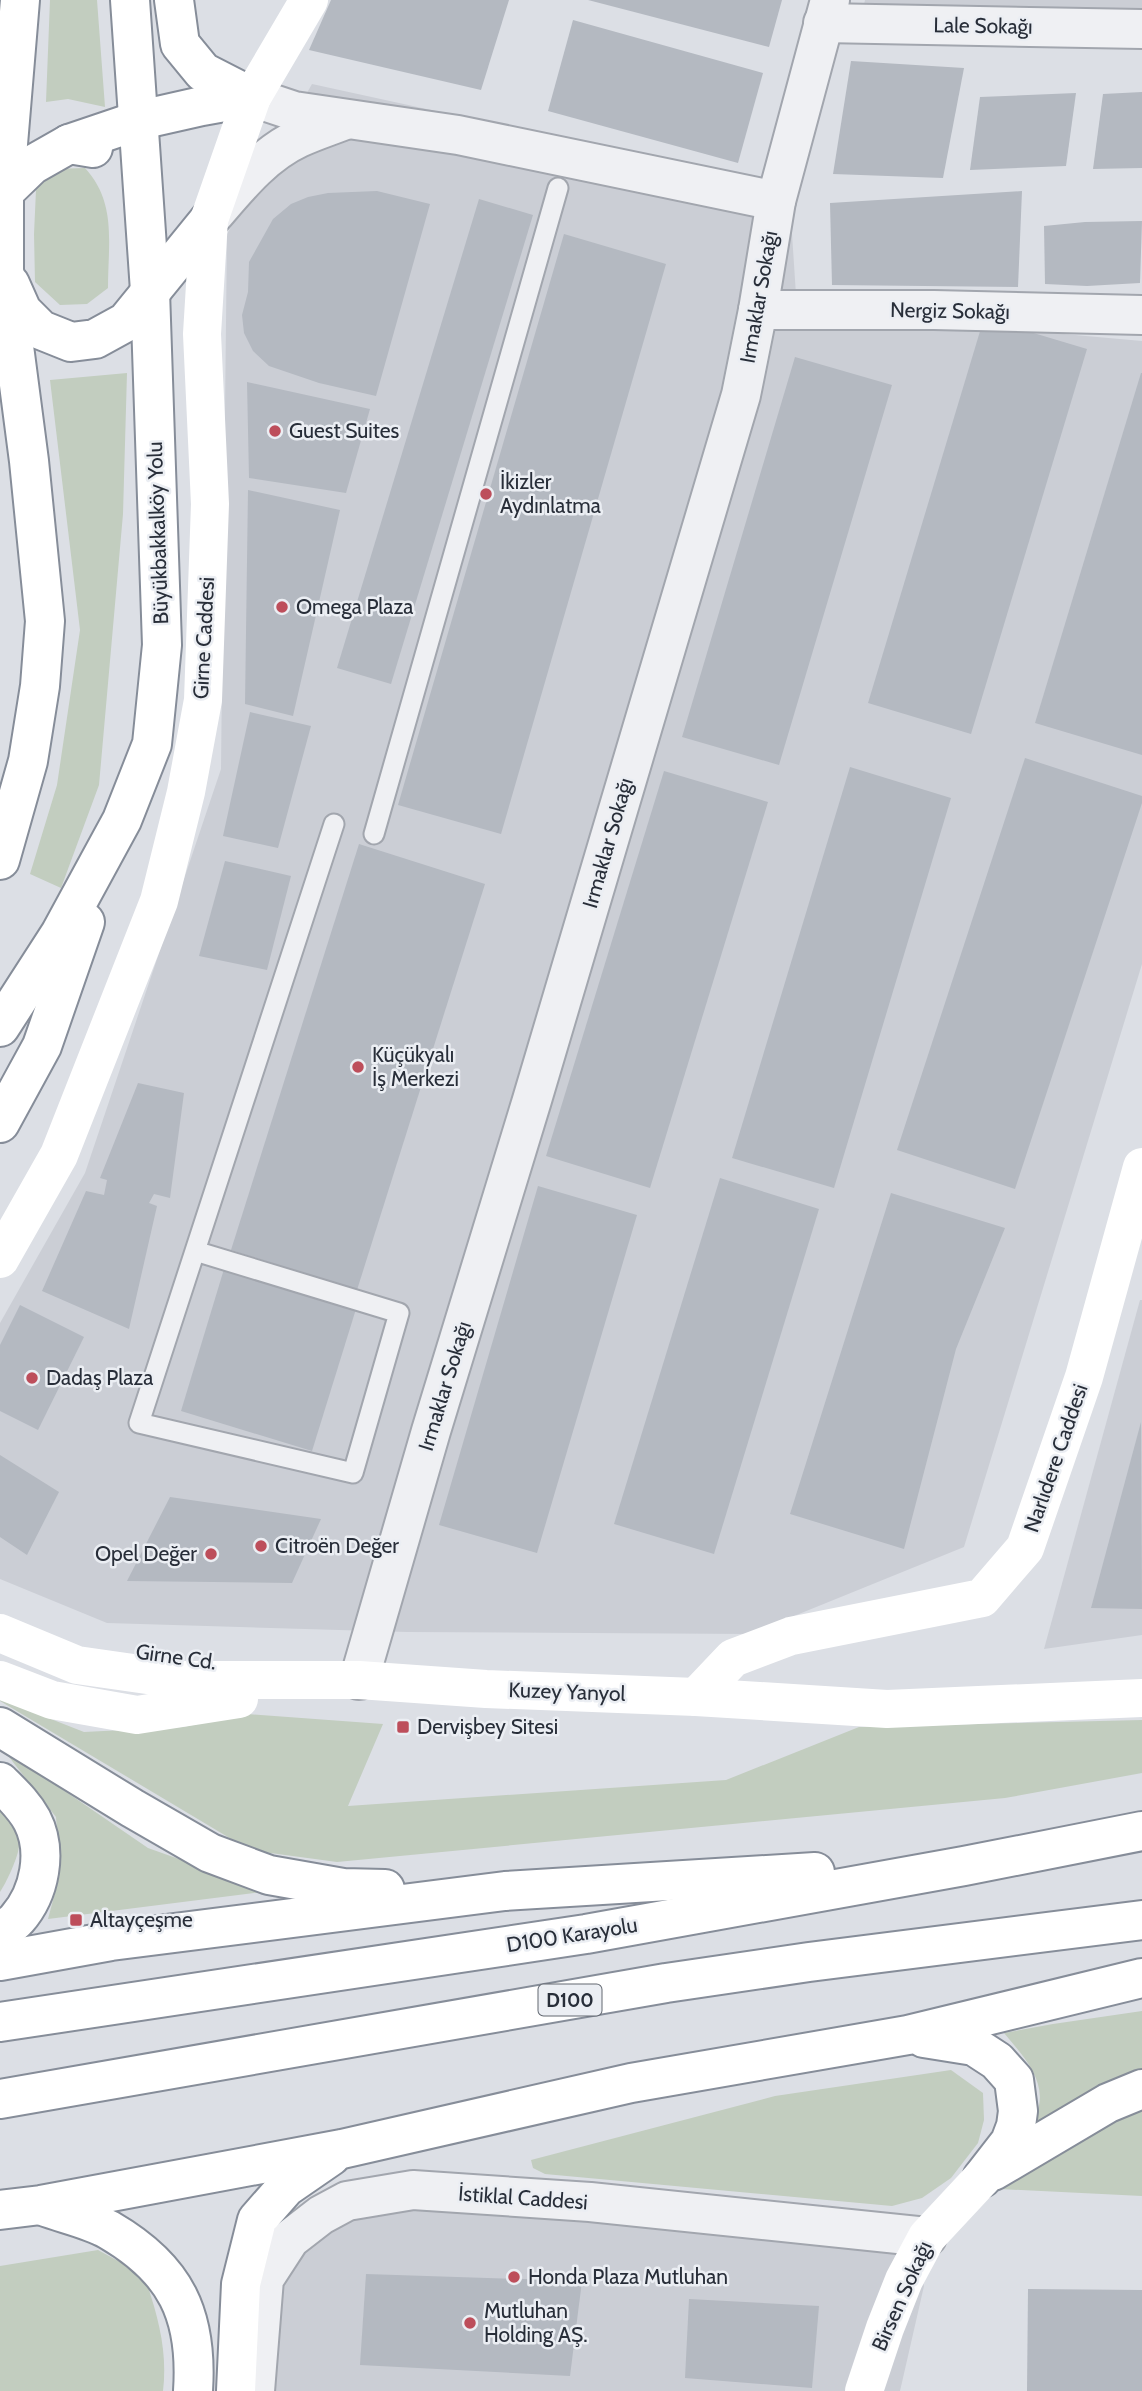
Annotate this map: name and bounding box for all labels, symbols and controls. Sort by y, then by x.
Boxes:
street label: Lale Sokağı [933,12,1033,39]
street label: Irmaklar Sokağı [735,229,782,365]
street label: Nergiz Sokağı [890,297,1010,324]
place label: Guest Suites [289,418,400,443]
marker: Guest Suites [267,423,283,439]
street label: Büyükbakkalköy Yolu [142,441,173,625]
place label: İkizler Aydınlatma [500,469,601,518]
marker: İkizler Aydınlatma [478,486,494,502]
street label: Girne Caddesi [188,576,219,700]
place label: Omega Plaza [296,594,413,619]
marker: Omega Plaza [274,599,290,615]
street label: Irmaklar Sokağı [577,775,638,911]
place label: Küçükyalı İş Merkezi [372,1042,459,1091]
marker: Küçükyalı İş Merkezi [350,1059,366,1075]
street label: Irmaklar Sokağı [413,1318,476,1454]
place label: Dadaş Plaza [46,1365,153,1390]
marker: Dadaş Plaza [24,1370,40,1386]
street label: Narlıdere Caddesi [1018,1380,1093,1535]
place label: Citroën Değer [275,1533,399,1558]
marker: Citroën Değer [253,1538,269,1554]
place label: Opel Değer [95,1541,197,1566]
marker: Opel Değer [203,1546,219,1562]
street label: Girne Cd. [134,1638,218,1675]
street label: Kuzey Yanyol [508,1677,626,1706]
place label: Dervişbey Sitesi [417,1714,558,1739]
marker: Dervişbey Sitesi [395,1719,411,1735]
place label: Altayçeşme [90,1907,193,1932]
marker: Altayçeşme [68,1912,84,1928]
street label: D100 Karayolu [505,1912,639,1957]
road number: D100 [538,1984,602,2016]
street label: İstiklal Caddesi [457,2180,589,2215]
street label: Birsen Sokağı [866,2237,937,2355]
place label: Honda Plaza Mutluhan [528,2264,728,2289]
marker: Honda Plaza Mutluhan [506,2269,522,2285]
place label: Mutluhan Holding AŞ. [484,2298,588,2347]
marker: Mutluhan Holding AŞ. [462,2315,478,2331]

